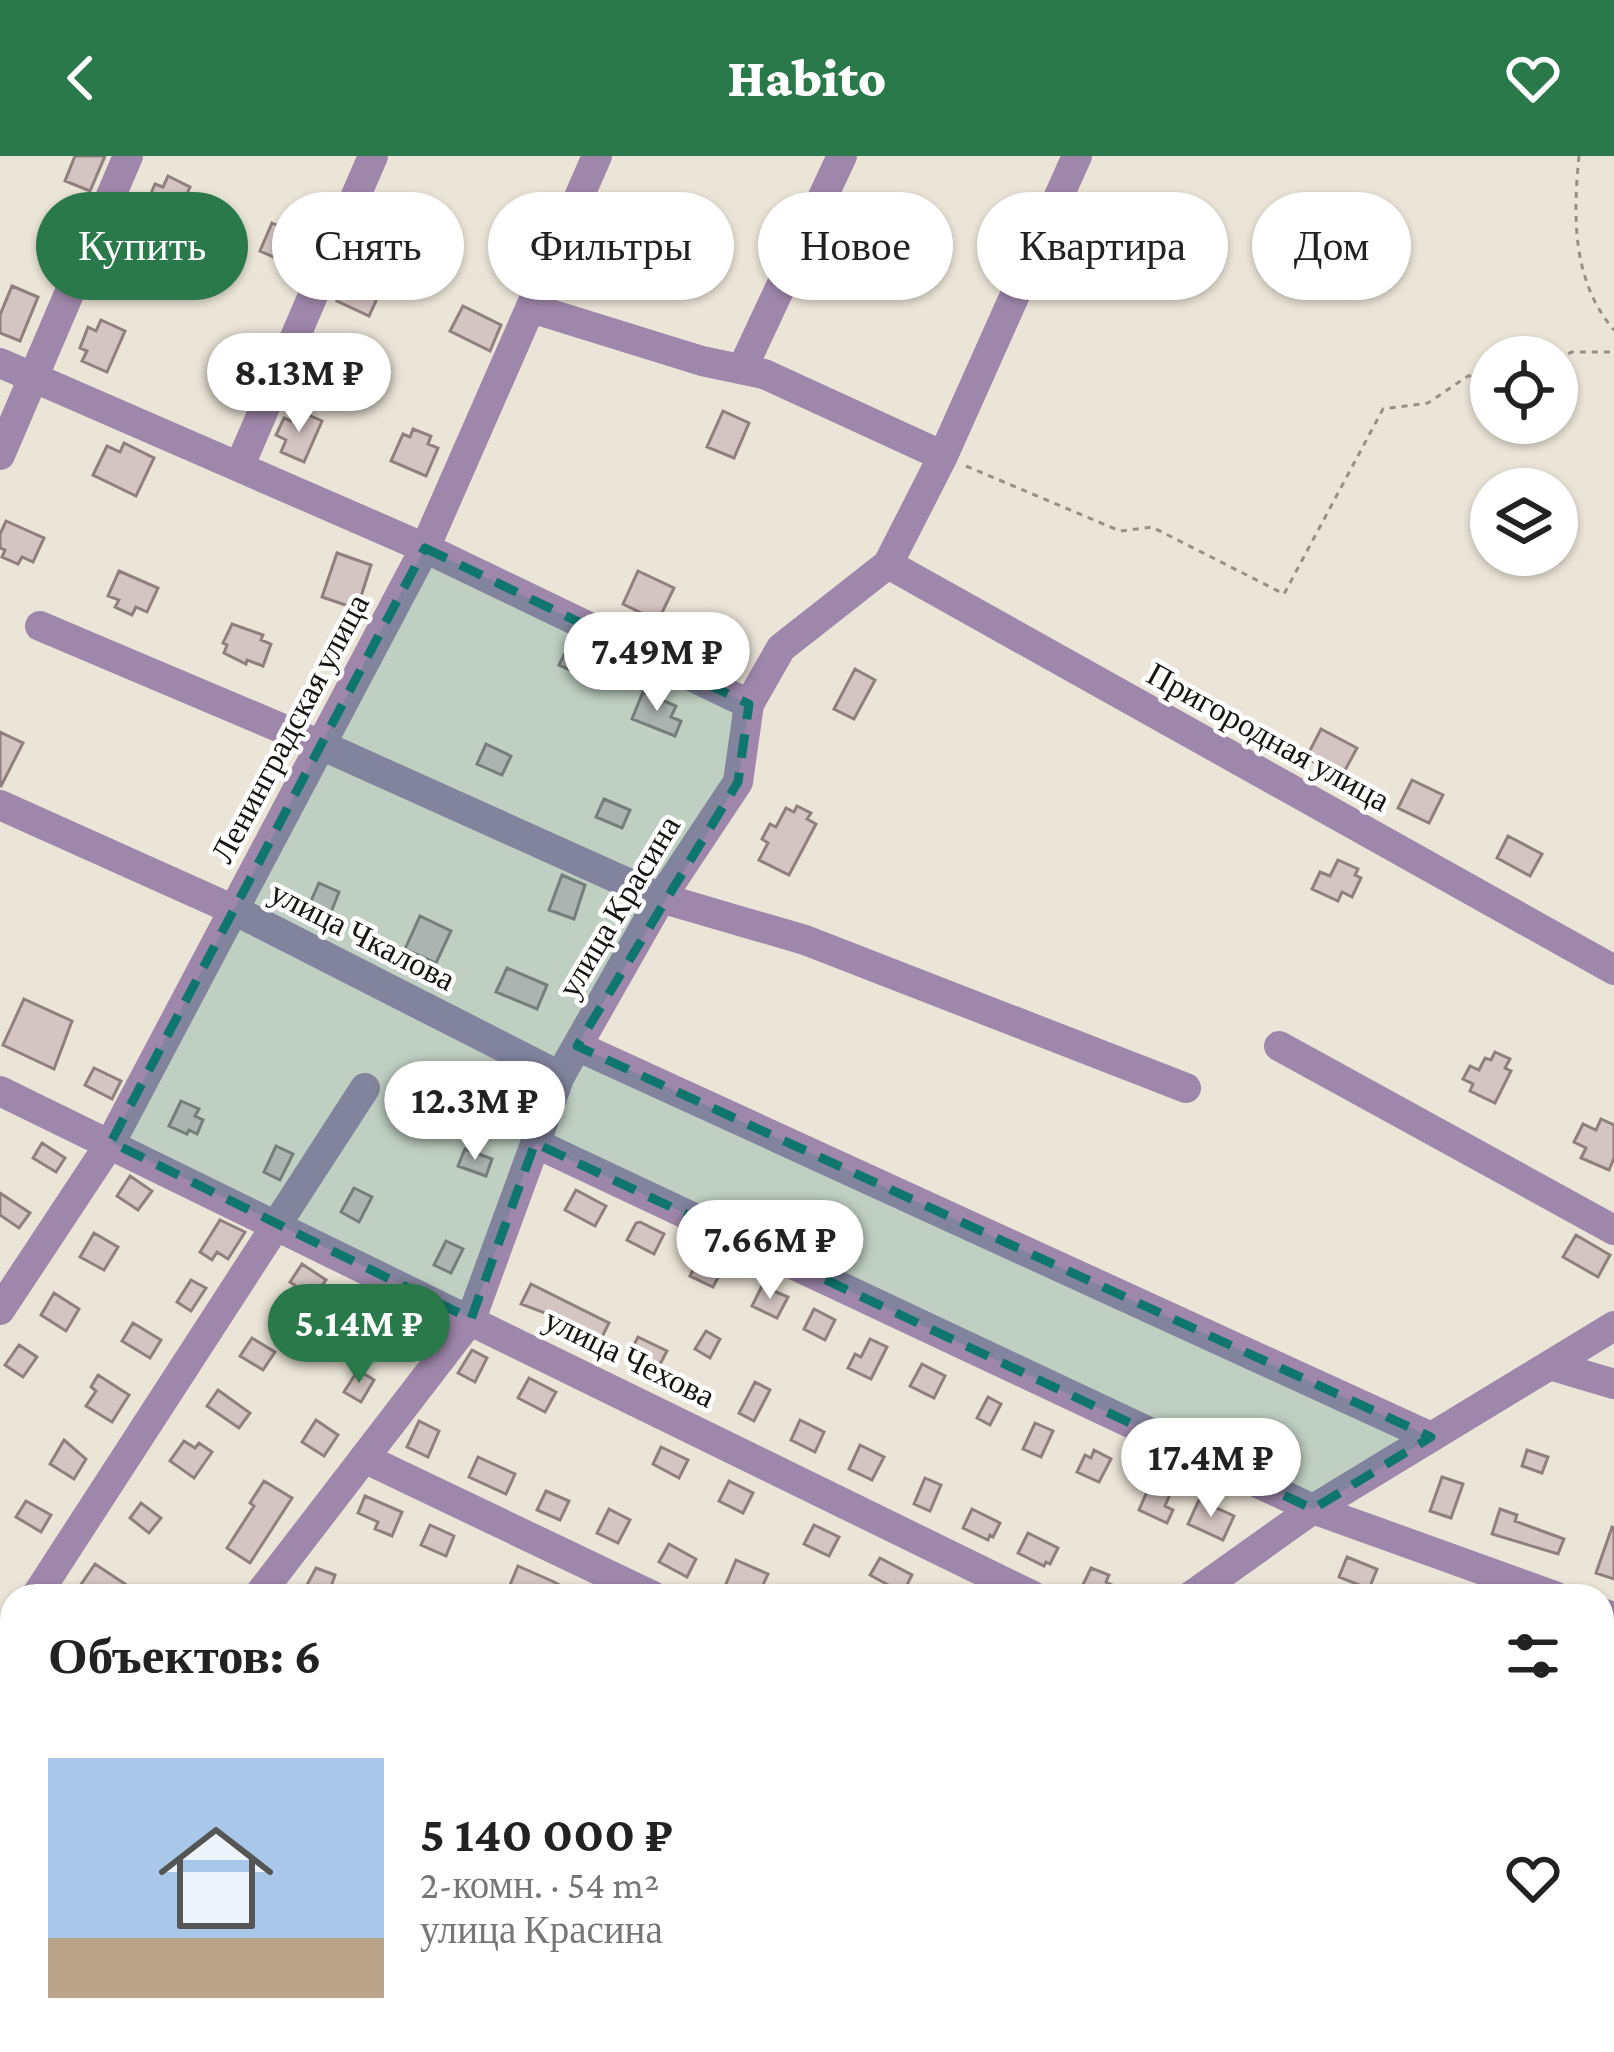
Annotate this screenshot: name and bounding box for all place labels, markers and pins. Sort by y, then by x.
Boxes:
pin: 8.13M ₽ [188,333,410,435]
pin: 7.49M ₽ [546,612,768,714]
pin: 12.3M ₽ [364,1061,586,1163]
pin: 7.66M ₽ [659,1200,881,1302]
pin: 5.14M ₽ [248,1284,470,1386]
pin: 17.4M ₽ [1100,1418,1322,1520]

